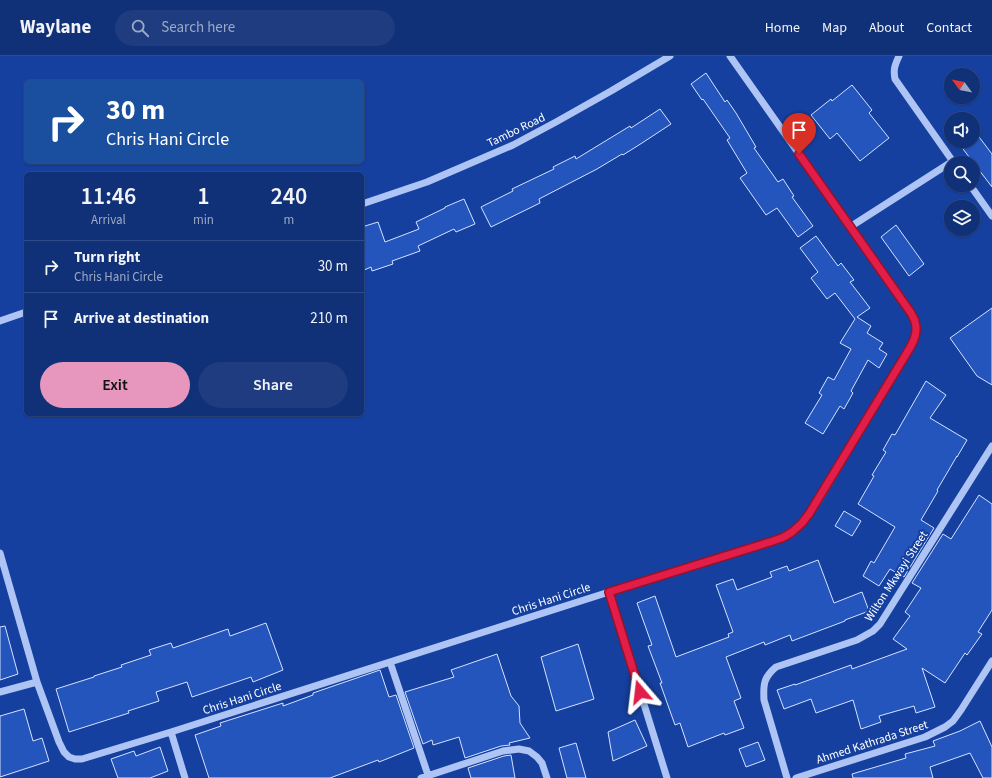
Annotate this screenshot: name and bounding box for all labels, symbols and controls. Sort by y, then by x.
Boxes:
search box [115,10,395,46]
text: Waylane [20,14,91,41]
icon: search [129,17,151,39]
text: Search here [161,17,235,38]
text: Home [765,18,800,38]
text: Map [822,18,847,38]
text: About [869,18,904,38]
text: Contact [926,18,972,38]
north arrow [944,68,980,104]
map controls [944,68,980,236]
text: 30 m [106,90,165,130]
icon: right [40,96,92,148]
street label: Tambo Road [484,109,548,152]
button: sound [944,112,980,148]
pin [782,113,816,154]
icon: arrive [788,119,810,141]
text: Chris Hani Circle [106,127,229,152]
button: search [944,156,980,192]
text: 11:46 [81,179,136,214]
text: 1 [197,179,210,214]
text: 240 [271,179,307,214]
button: layers [944,200,980,236]
text: Arrival [91,211,126,229]
text: min [193,211,214,229]
text: m [284,211,294,229]
text: Turn right [74,247,140,268]
icon: right [40,256,62,278]
text: 30 m [318,256,348,277]
text: Chris Hani Circle [74,268,163,286]
icon: arrive [40,308,62,330]
text: Arrive at destination [74,308,209,329]
text: 210 m [310,308,348,329]
button: Exit [40,362,190,408]
button: Share [198,362,348,408]
street label: Wilton Mkwayi Street [861,528,932,625]
street label: Chris Hani Circle [510,579,593,620]
position arrow [619,671,661,713]
street label: Chris Hani Circle [201,678,284,719]
street label: Ahmed Kathrada Street [814,716,930,769]

